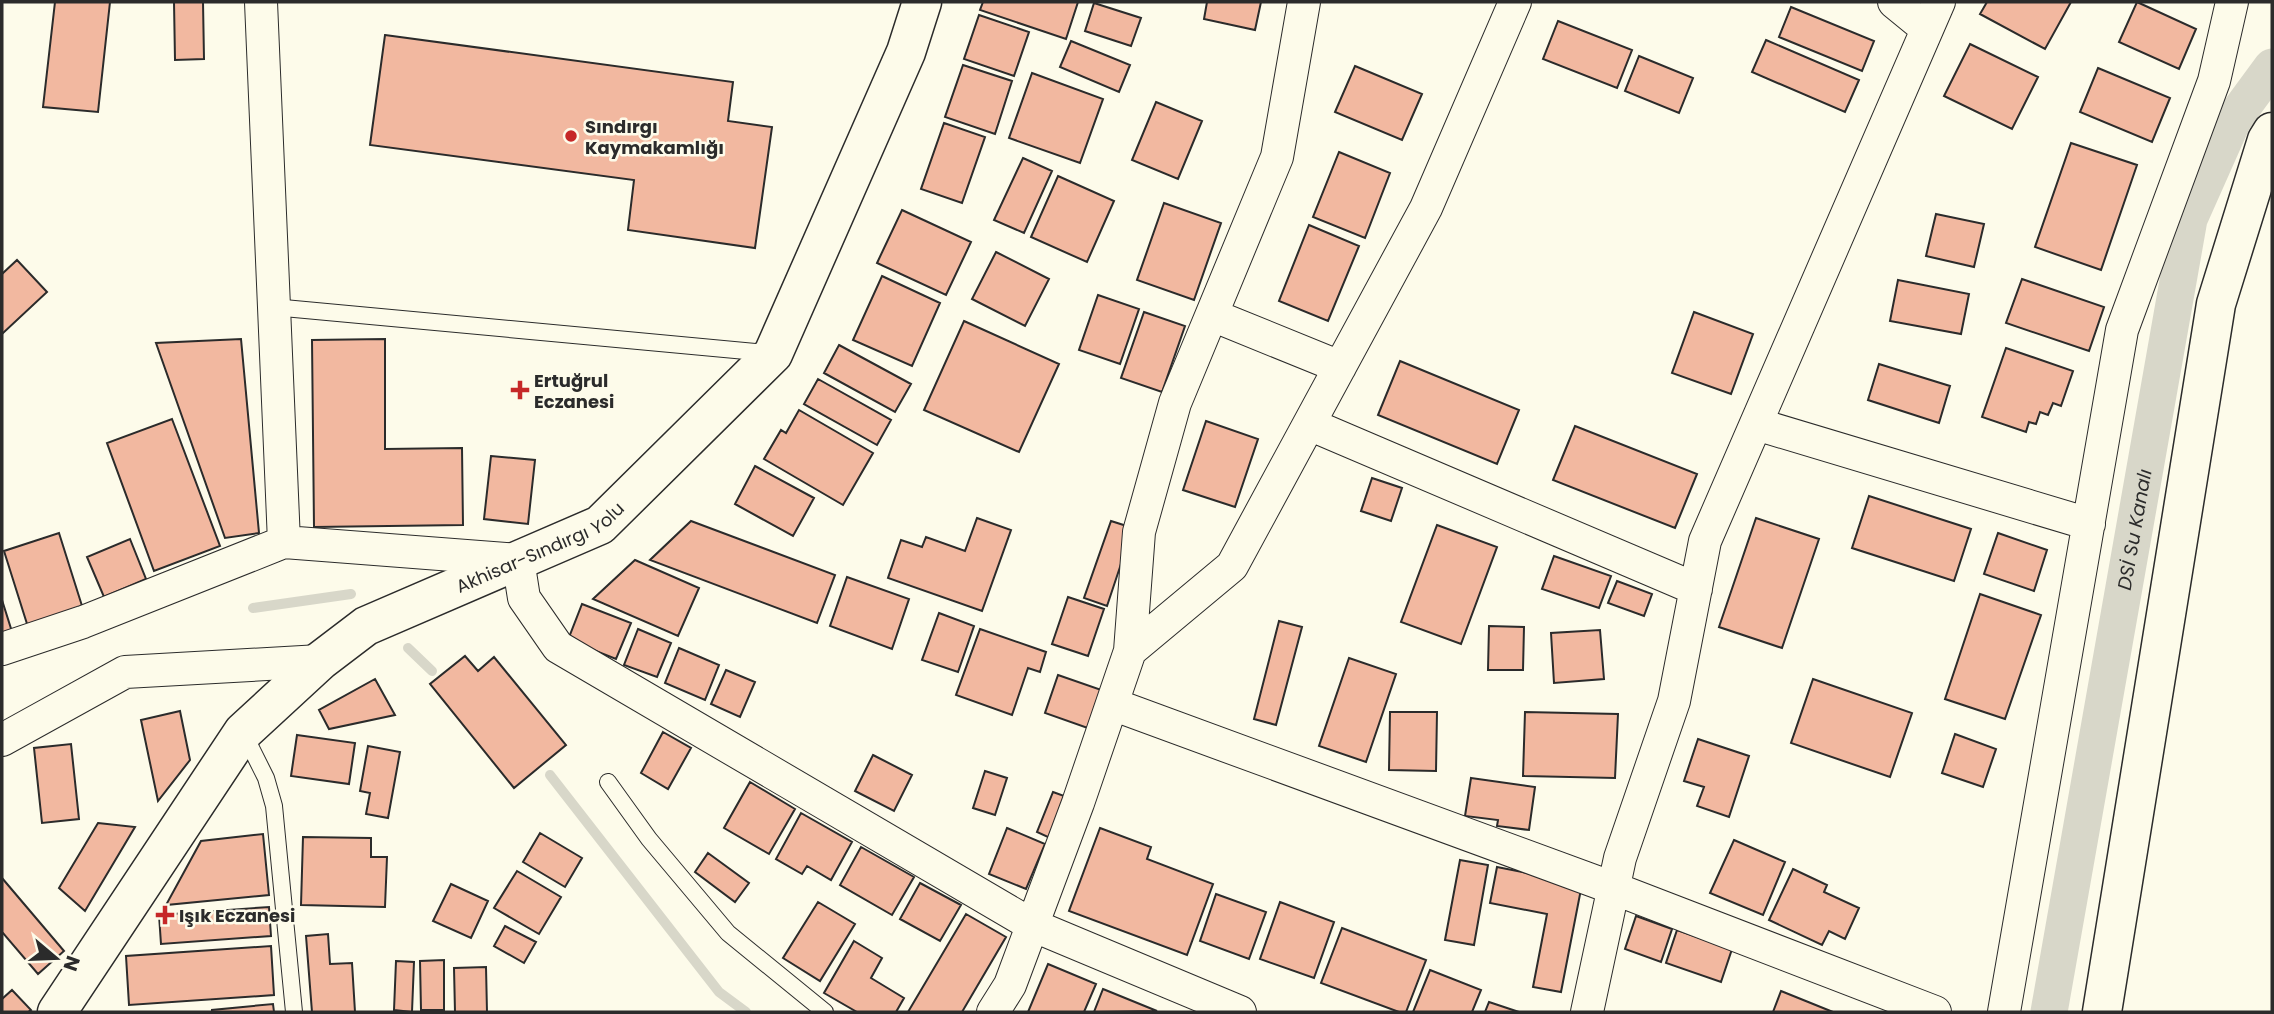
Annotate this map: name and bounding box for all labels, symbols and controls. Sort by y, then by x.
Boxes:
place label: Sındırgı Kaymakamlığı [585,114,724,160]
marker: Sındırgı Kaymakamlığı [563,128,579,144]
place label: Ertuğrul Eczanesi [534,368,614,414]
marker: Ertuğrul Eczanesi [512,382,528,398]
water label: DSİ Su Kanalı [2110,467,2158,592]
street label: Akhisar-Sındırgı Yolu [452,496,629,598]
place label: Işık Eczanesi [179,903,295,928]
marker: Işık Eczanesi [157,907,173,923]
north arrow [21,923,91,993]
text: N [57,952,87,975]

